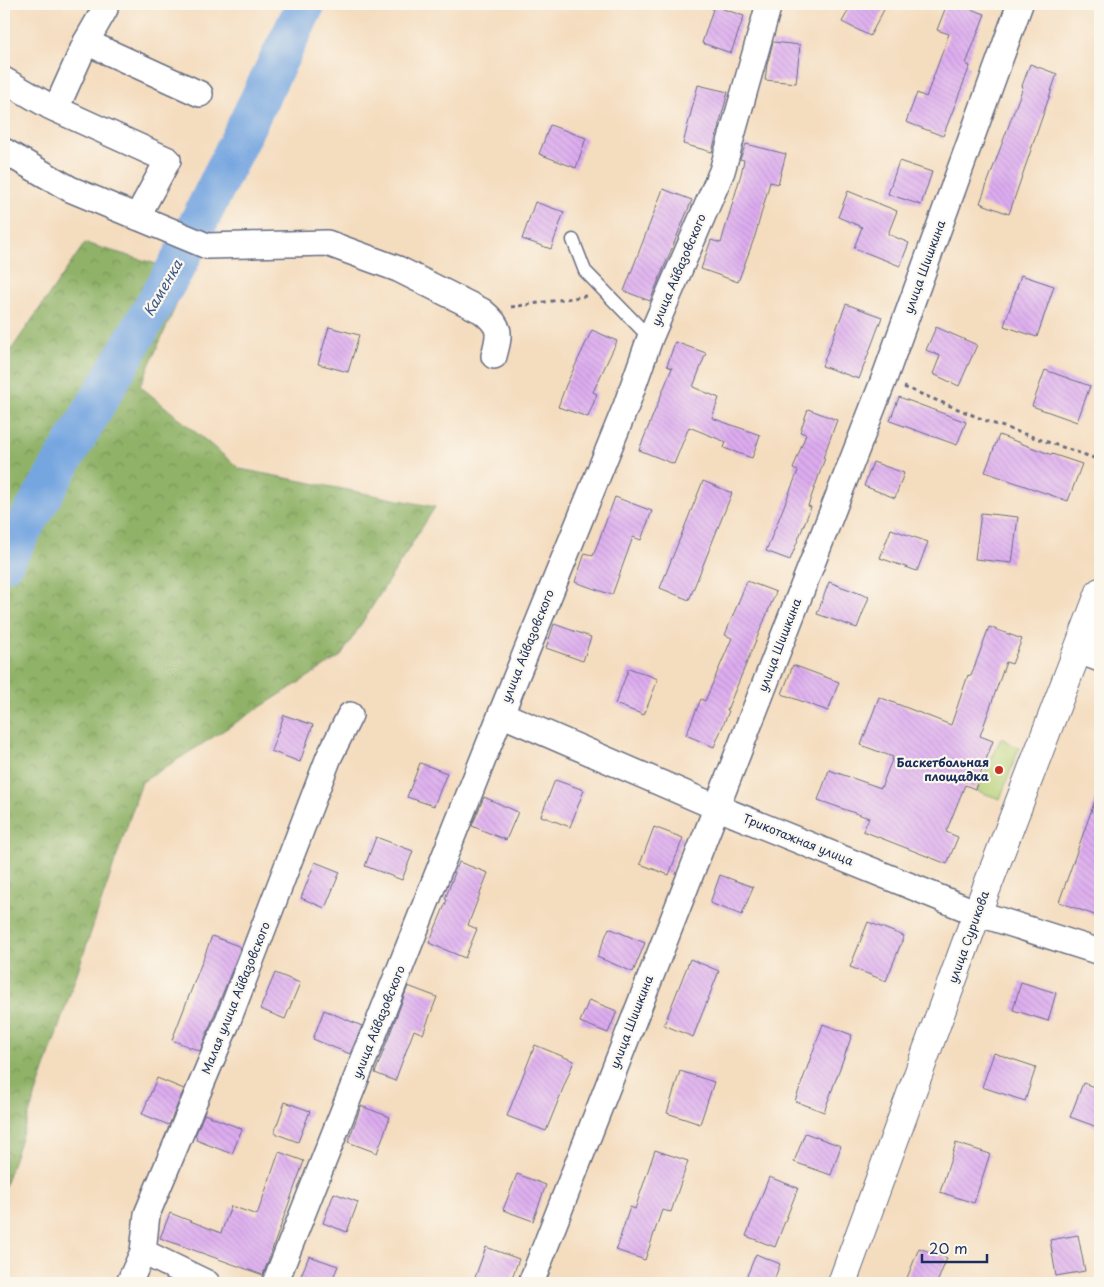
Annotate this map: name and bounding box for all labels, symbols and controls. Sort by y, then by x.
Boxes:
street label: улица Айвазовского [646,210,710,329]
street label: улица Шишкина [899,217,950,316]
water label: Каменка [138,255,188,320]
street label: улица Айвазовского [496,586,558,705]
street label: улица Шишкина [753,595,805,694]
place label: Баскетбольная площадка [896,753,989,785]
marker: Баскетбольная площадка [993,764,1005,776]
street label: Трикотажная улица [740,809,857,870]
street label: улица Сурикова [943,887,993,985]
street label: Малая улица Айвазовского [196,918,274,1077]
street label: улица Айвазовского [347,962,409,1081]
street label: улица Шишкина [605,972,657,1071]
scale bar [922,1232,986,1264]
text: 20 m [929,1236,968,1259]

